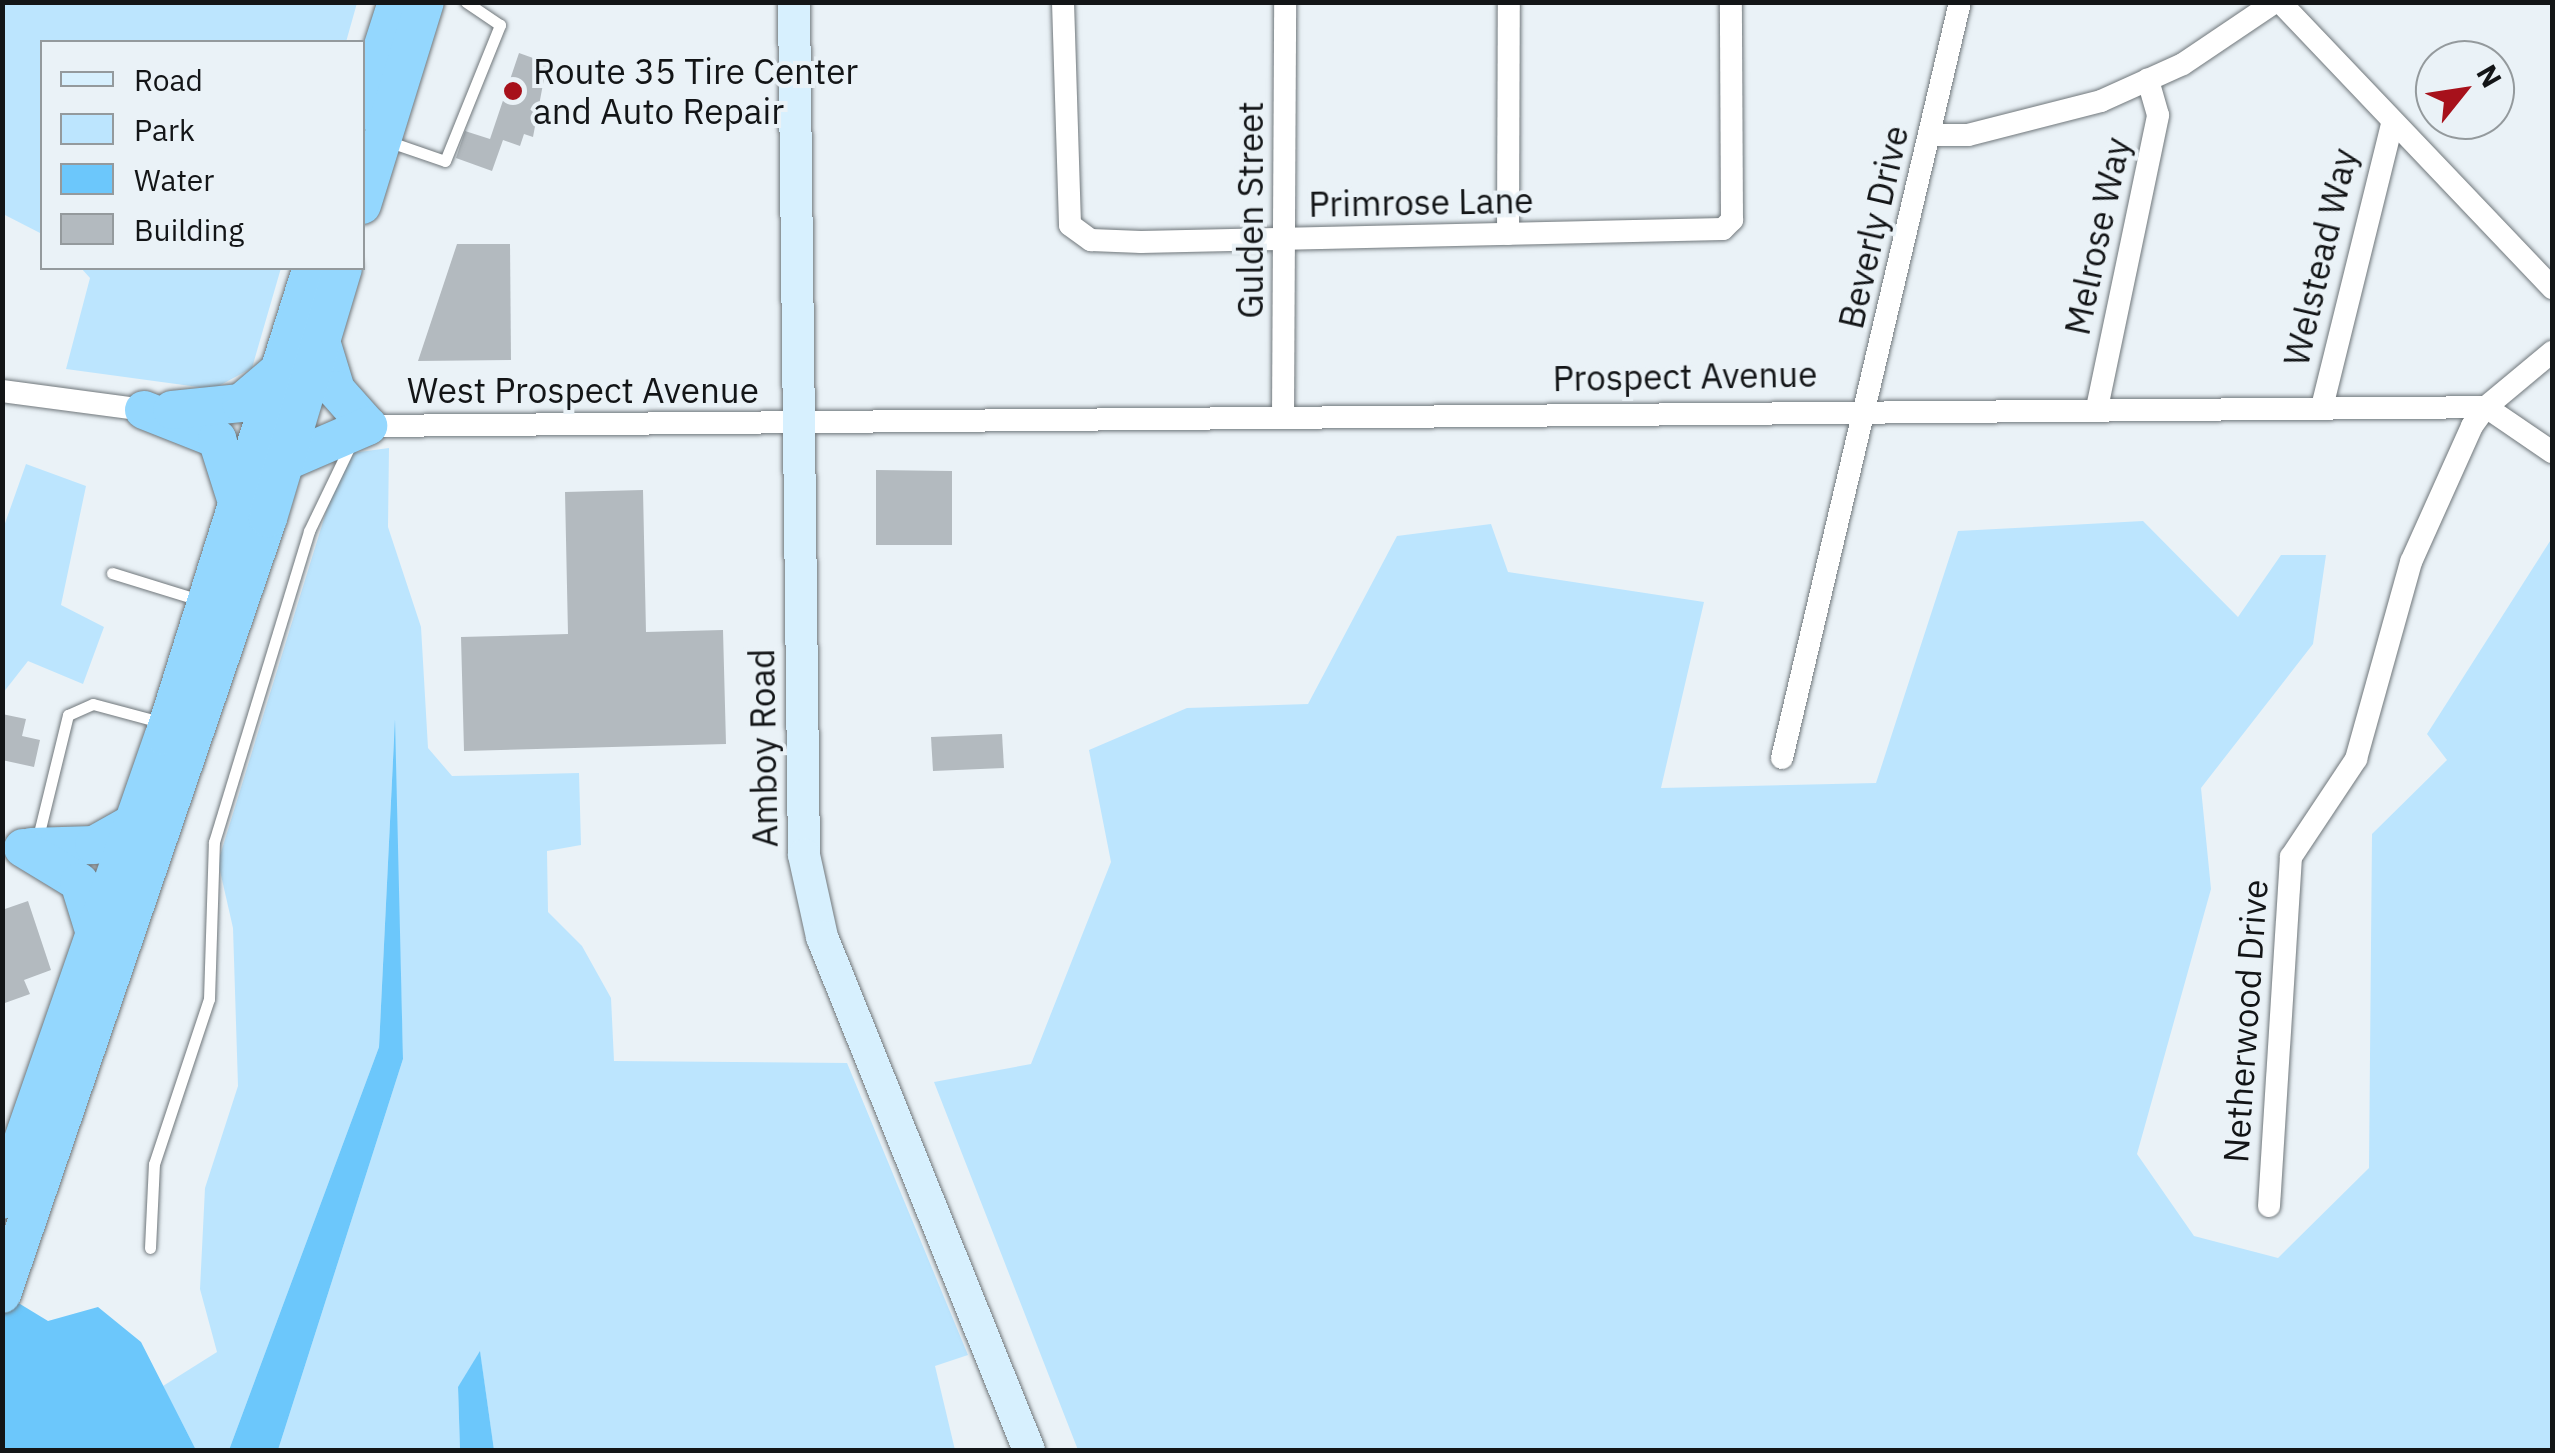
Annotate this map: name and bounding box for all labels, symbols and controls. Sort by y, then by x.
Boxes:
legend [40,40,365,270]
north arrow [2415,40,2515,140]
place label: Route 35 Tire Center and Auto Repair [533,50,858,132]
text: N [2469,58,2511,94]
text: Road [134,60,203,99]
marker: Route 35 Tire Center and Auto Repair [502,80,524,102]
street label: Gulden Street [1229,101,1271,319]
text: Park [134,110,195,149]
street label: Beverly Drive [1829,121,1917,333]
street label: Melrose Way [2056,133,2138,339]
street label: Welstead Way [2275,144,2365,370]
text: Water [134,160,214,199]
street label: Primrose Lane [1308,179,1534,225]
text: Building [134,210,244,249]
street label: Prospect Avenue [1552,353,1818,399]
street label: West Prospect Avenue [407,369,759,411]
street label: Amboy Road [740,648,786,848]
street label: Netherwood Drive [2214,878,2276,1164]

